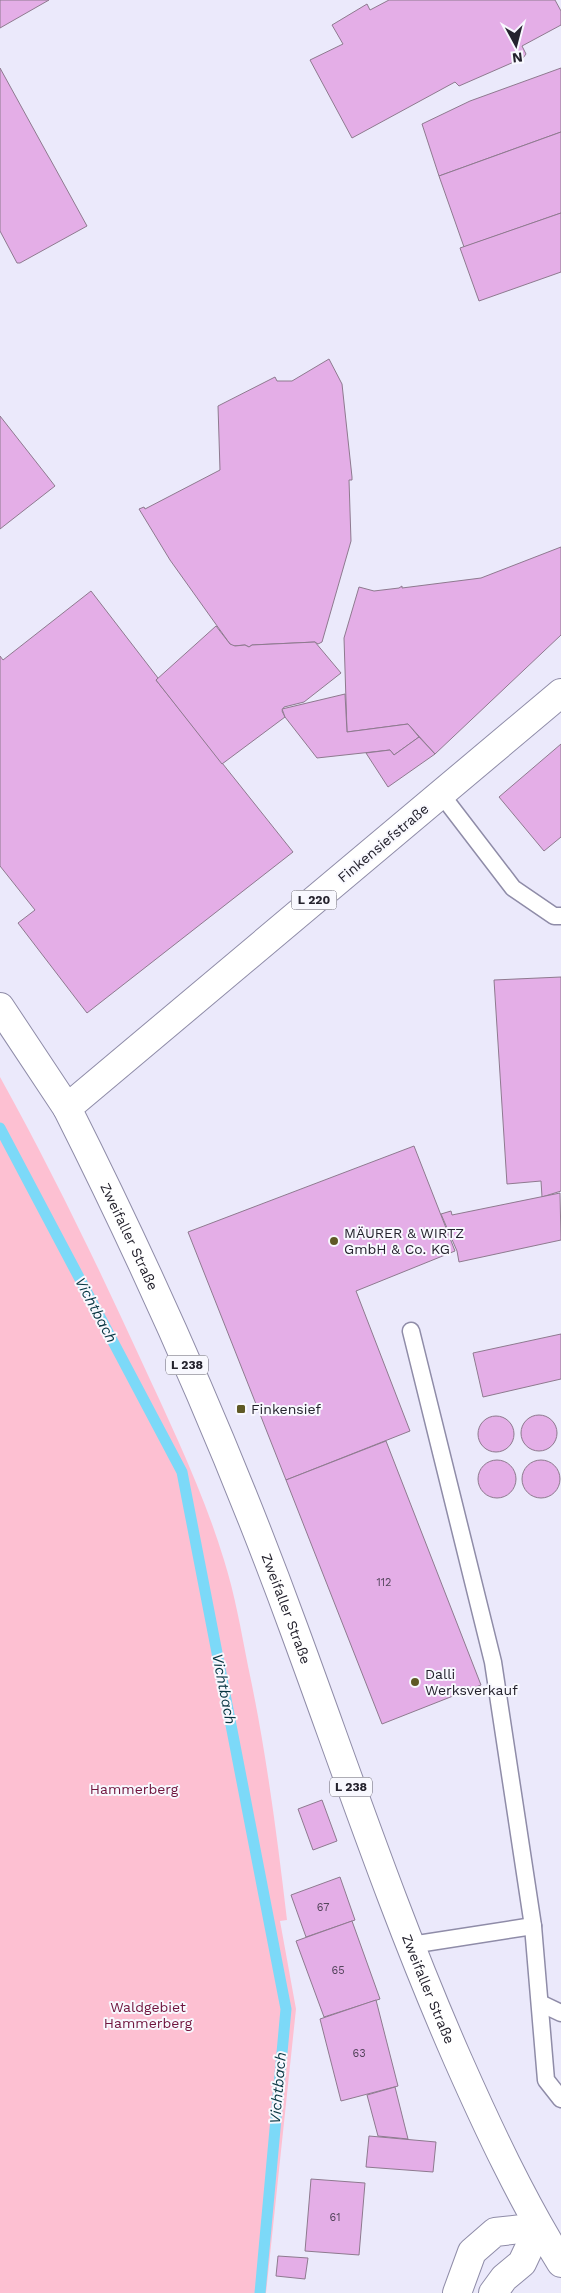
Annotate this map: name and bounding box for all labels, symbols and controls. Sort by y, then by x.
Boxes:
north arrow [491,20,541,70]
text: N [511,49,524,66]
street label: Finkensiefstraße [334,800,432,886]
road number: L 220 [292,890,336,910]
street label: Zweifaller Straße [97,1180,161,1293]
place label: MÄURER & WIRTZ GmbH & Co. KG [344,1225,464,1257]
marker: MÄURER & WIRTZ GmbH & Co. KG [328,1235,340,1247]
water label: Vichtbach [71,1274,121,1346]
road number: L 238 [166,1356,208,1374]
place label: Finkensief [251,1401,321,1417]
marker: Finkensief [235,1403,247,1415]
street label: Zweifaller Straße [258,1551,314,1666]
house number: 112 [377,1576,392,1589]
water label: Vichtbach [208,1652,240,1726]
place label: Dalli Werksverkauf [425,1666,518,1698]
marker: Dalli Werksverkauf [409,1676,421,1688]
road number: L 238 [330,1778,372,1796]
park label: Hammerberg [90,1781,179,1797]
house number: 67 [317,1901,329,1914]
street label: Zweifaller Straße [399,1932,458,2046]
house number: 65 [331,1964,345,1977]
park label: Waldgebiet Hammerberg [104,1999,193,2031]
house number: 63 [352,2047,366,2060]
water label: Vichtbach [266,2051,290,2125]
house number: 61 [330,2211,340,2224]

